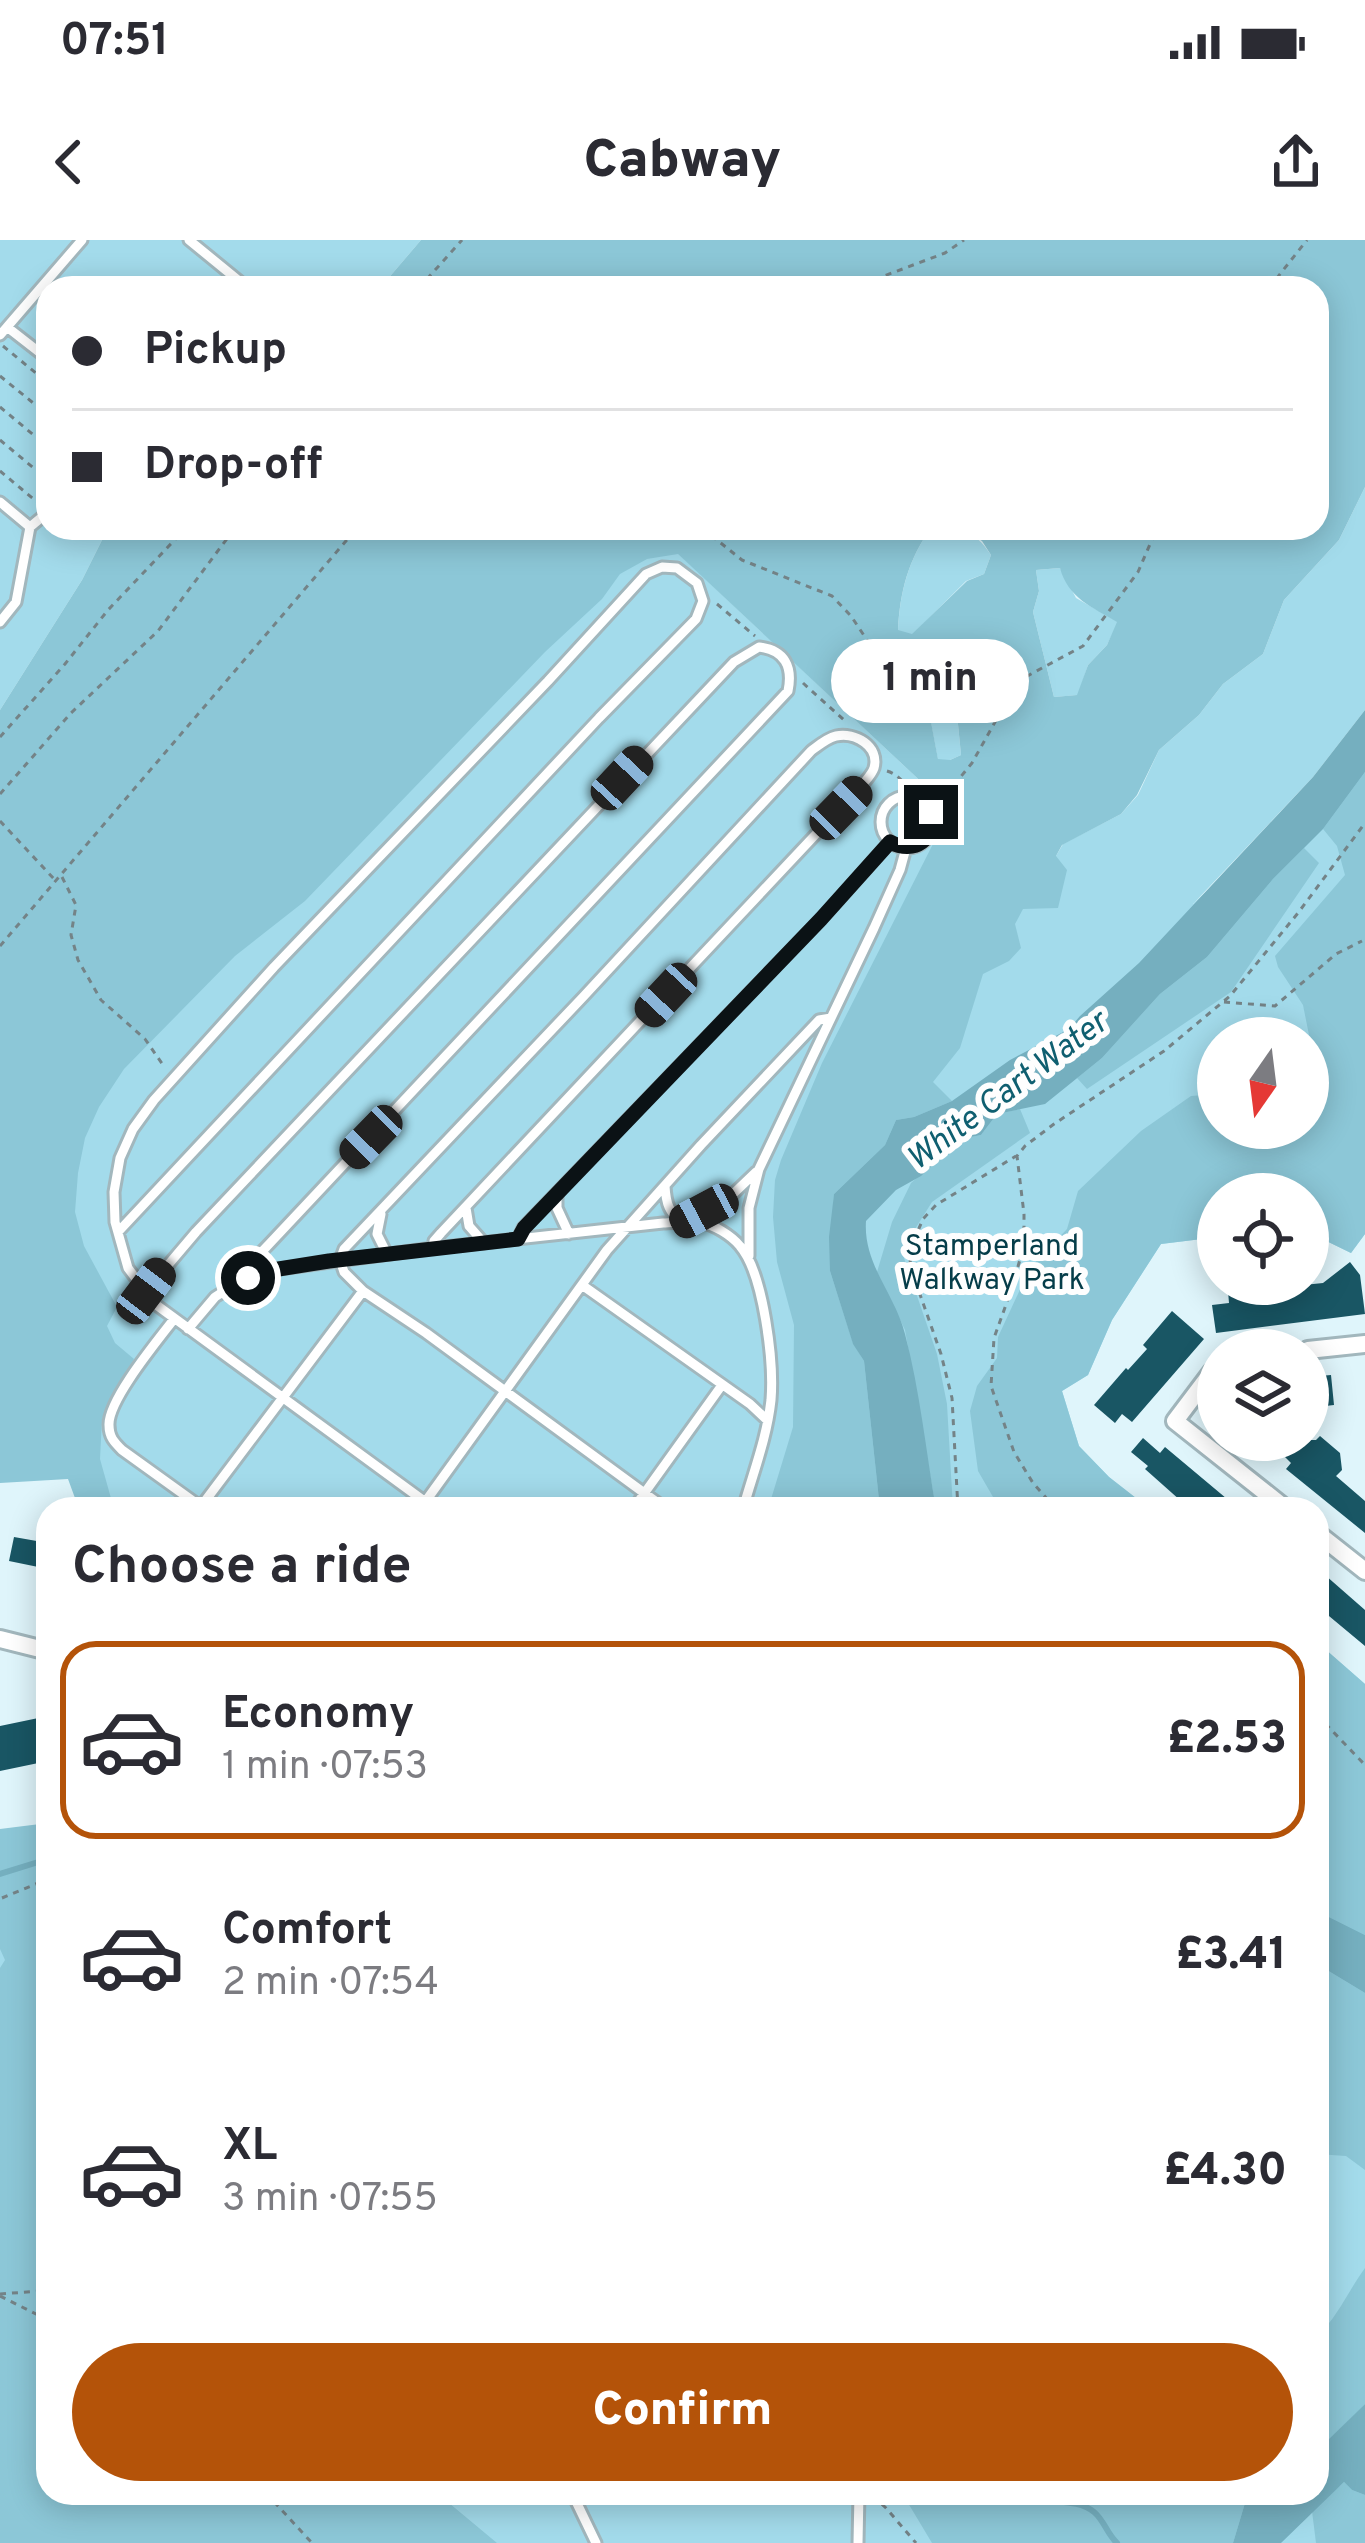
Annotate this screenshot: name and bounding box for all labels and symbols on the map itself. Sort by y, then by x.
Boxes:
callout: 1 min [832,638,1030,722]
car [584,739,660,817]
car [803,770,879,846]
route end [904,785,958,839]
car [628,956,704,1034]
water label: White Cart Water [900,1001,1119,1181]
north arrow [1197,1017,1329,1149]
car [333,1099,409,1175]
car [664,1178,744,1244]
park label: Stamperland Walkway Park [899,1229,1085,1300]
car [110,1251,182,1331]
route start [221,1251,275,1305]

